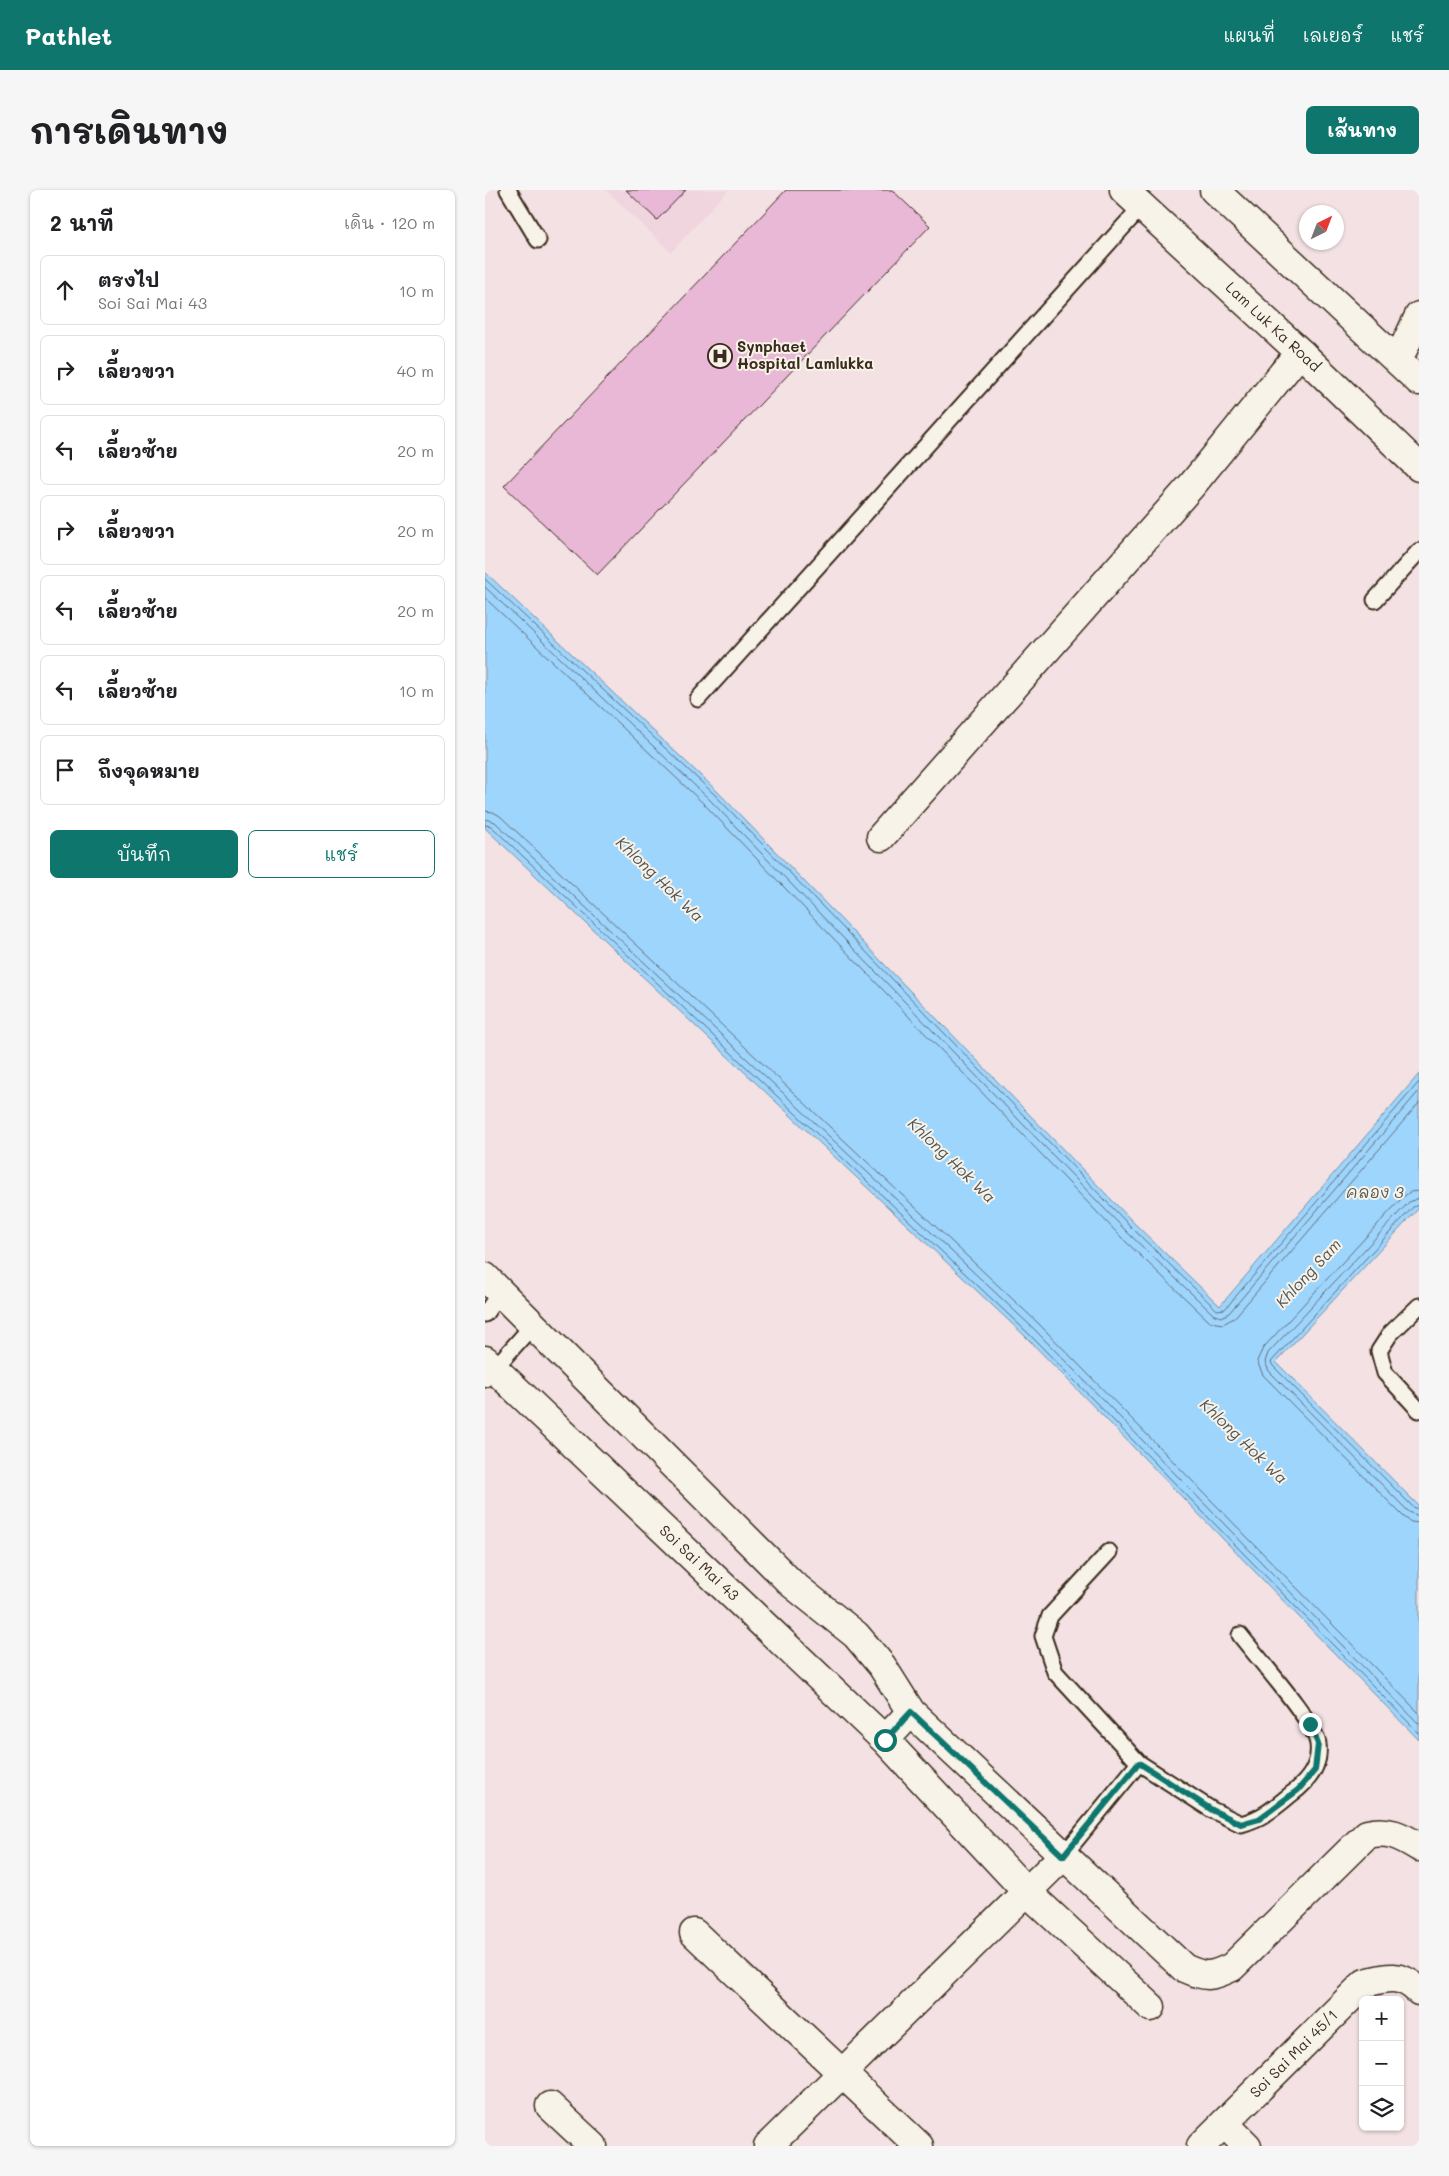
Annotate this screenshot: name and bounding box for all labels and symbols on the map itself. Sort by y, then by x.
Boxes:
north arrow [1299,205,1344,250]
street label: Lam Luk Ka Road [1222,277,1326,376]
place label: Synphaet Hospital Lamlukka [737,336,873,373]
hospital icon: Synphaet Hospital Lamlukka [707,343,733,369]
water label: Khlong Hok Wa [612,831,709,926]
water label: Khlong Hok Wa [904,1112,1001,1207]
water label: คลอง 3 [1346,1181,1404,1202]
water label: Khlong Sam [1270,1234,1345,1312]
water label: Khlong Hok Wa [1196,1393,1293,1488]
street label: Soi Sai Mai 43 [655,1520,744,1605]
route end [1299,1713,1322,1736]
route start [874,1729,897,1752]
street label: Soi Sai Mai 45/1 [1245,2005,1342,2102]

